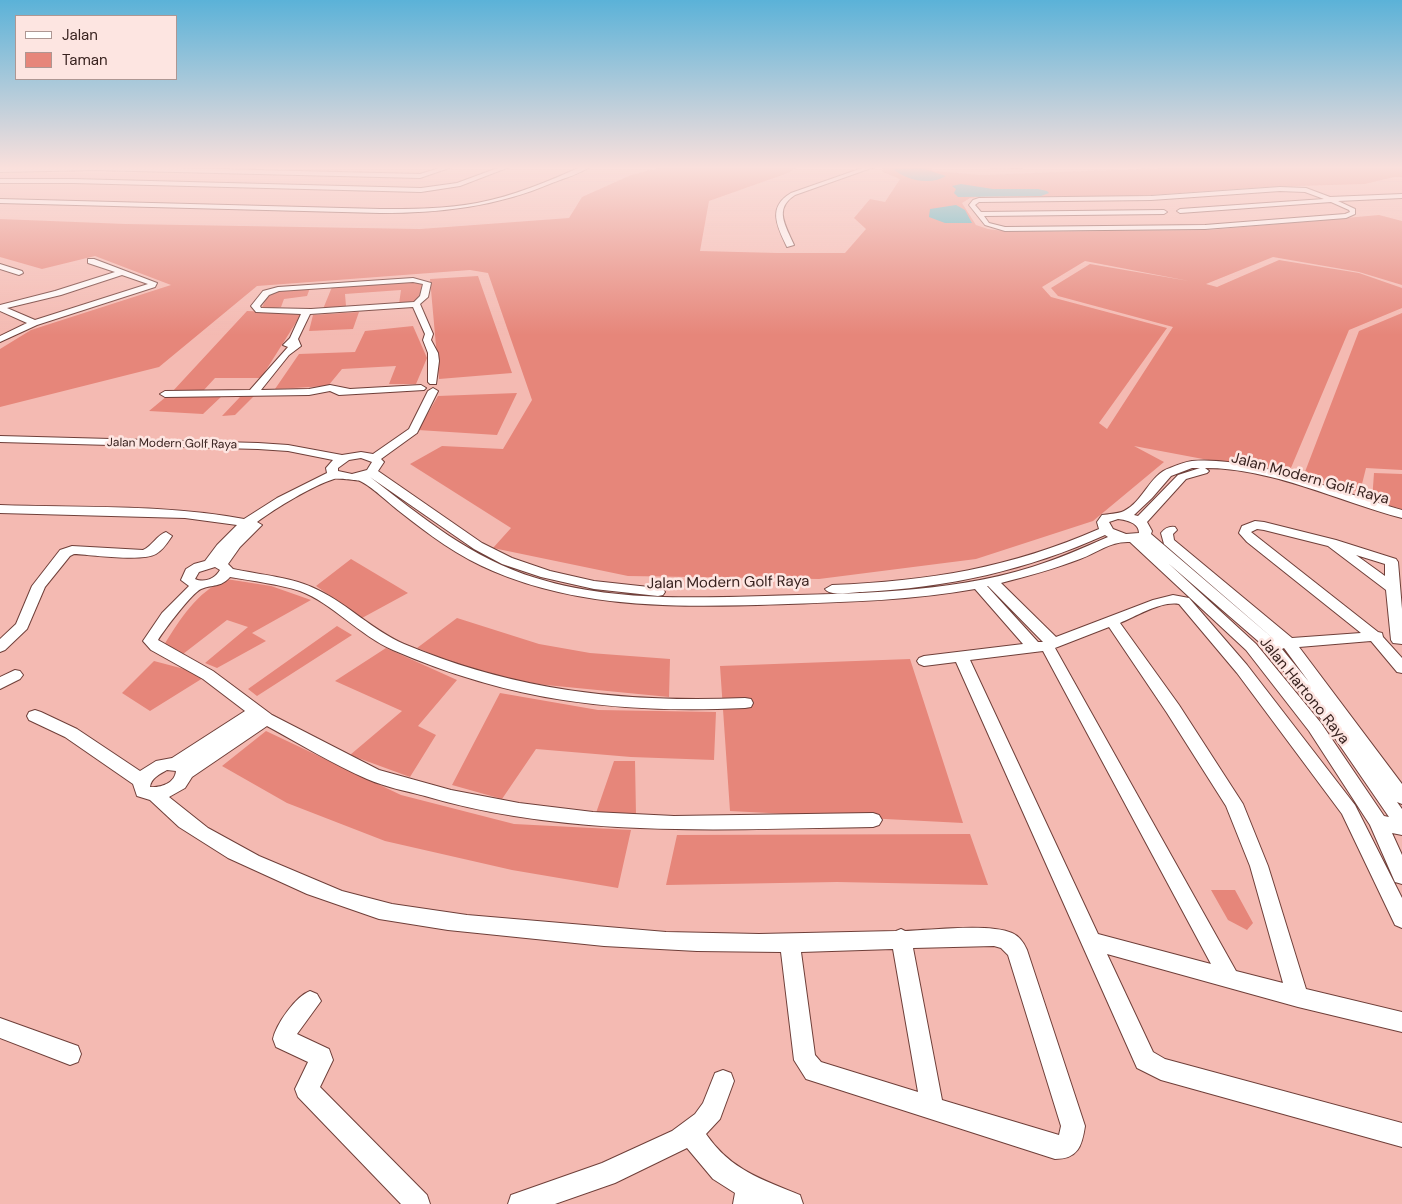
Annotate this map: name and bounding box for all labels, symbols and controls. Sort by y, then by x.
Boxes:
legend [15,15,178,80]
text: Jalan [62,25,98,45]
text: Taman [62,50,108,70]
street label: Jalan Modern Golf Raya [107,436,237,452]
street label: Jalan Modern Golf Raya [1229,449,1391,509]
street label: Jalan Modern Golf Raya [646,573,810,593]
street label: Jalan Hartono Raya [1255,634,1353,748]

